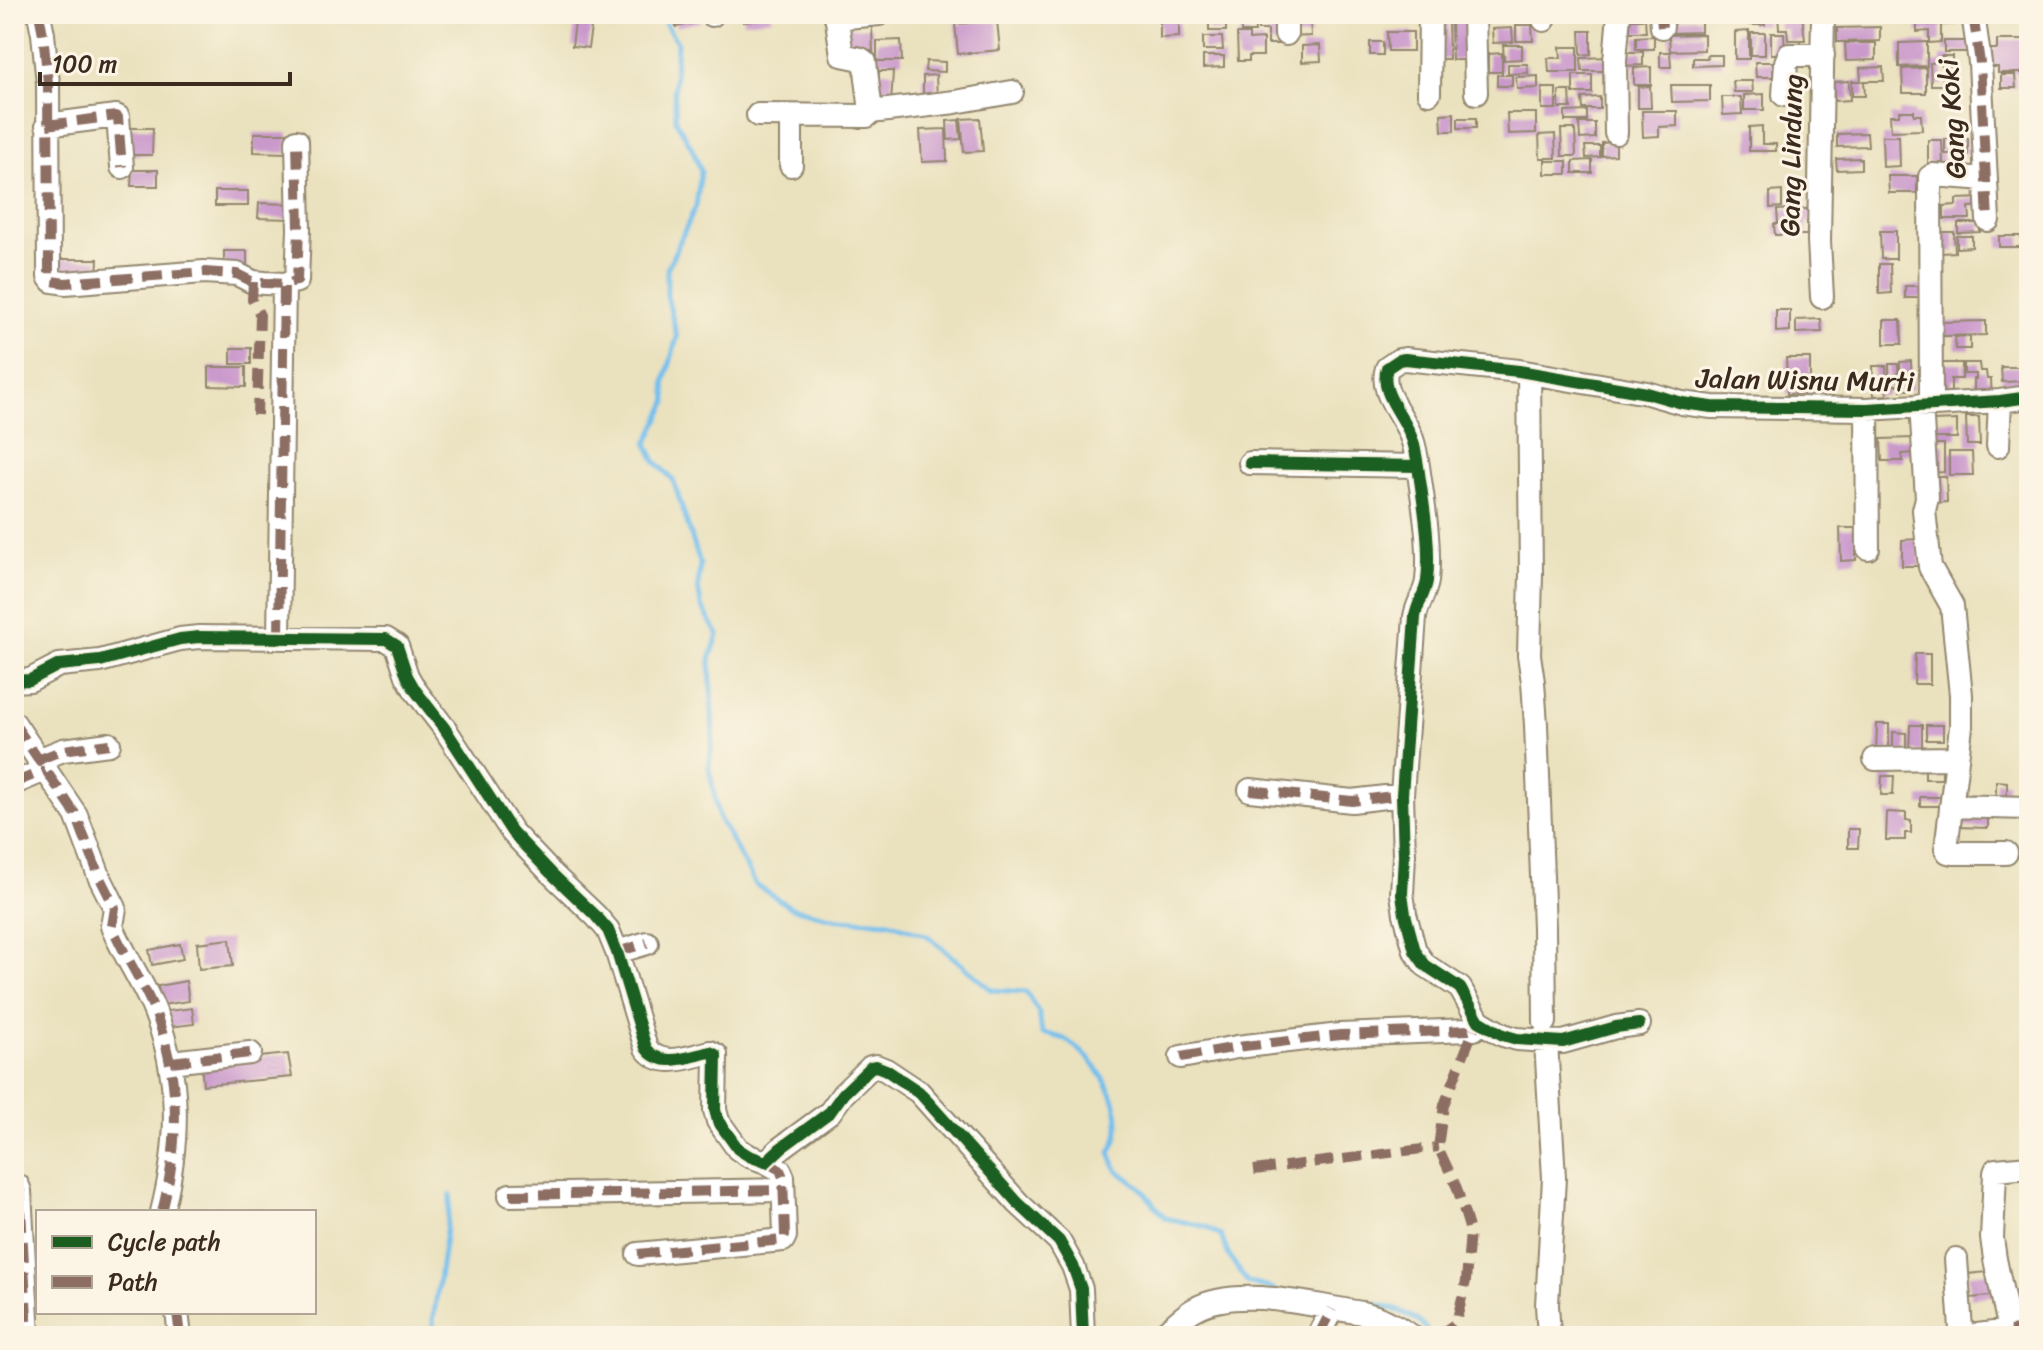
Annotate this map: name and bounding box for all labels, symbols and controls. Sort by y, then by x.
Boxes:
scale bar [40,36,290,86]
text: 100 m [52,43,117,85]
street label: Gang Koki [1923,56,1981,181]
street label: Gang Lindung [1765,73,1817,237]
street label: Jalan Wisnu Murti [1694,354,1916,406]
legend [36,1210,316,1314]
text: Cycle path [108,1221,221,1263]
text: Path [108,1261,158,1303]

